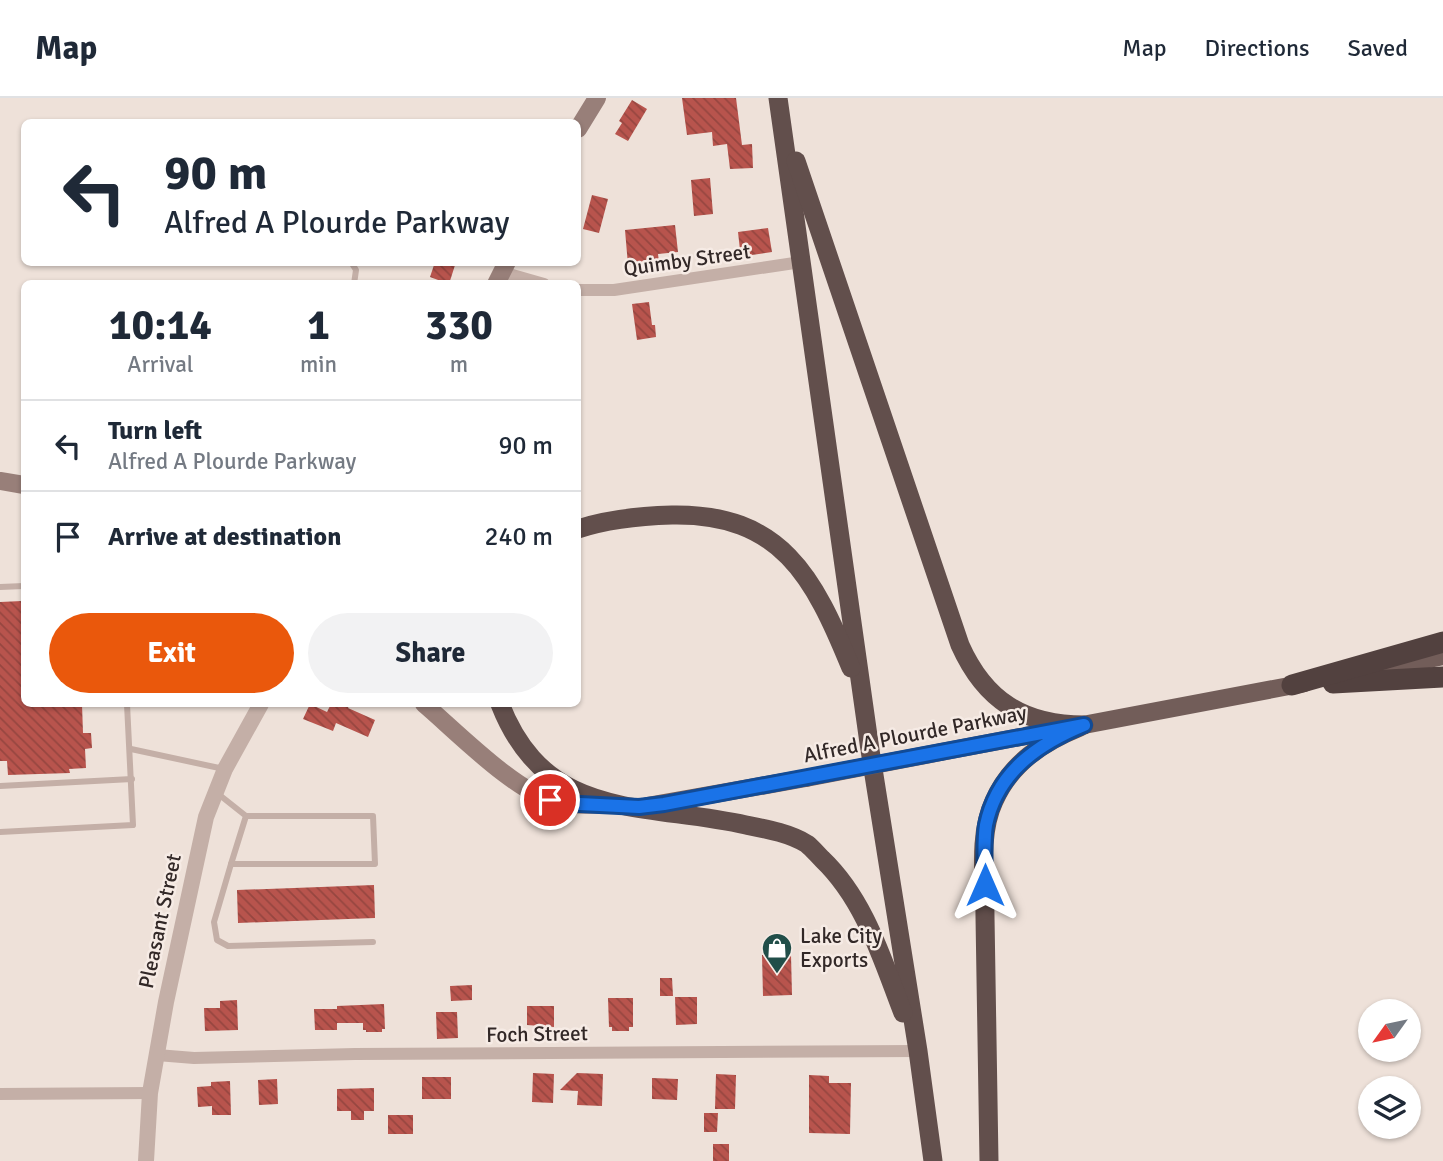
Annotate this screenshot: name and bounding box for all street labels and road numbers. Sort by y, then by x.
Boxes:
street label: Quimby Street [622,238,752,282]
street label: Alfred A Plourde Parkway [801,700,1029,768]
street label: Pleasant Street [133,851,187,991]
street label: Foch Street [486,1020,588,1048]

